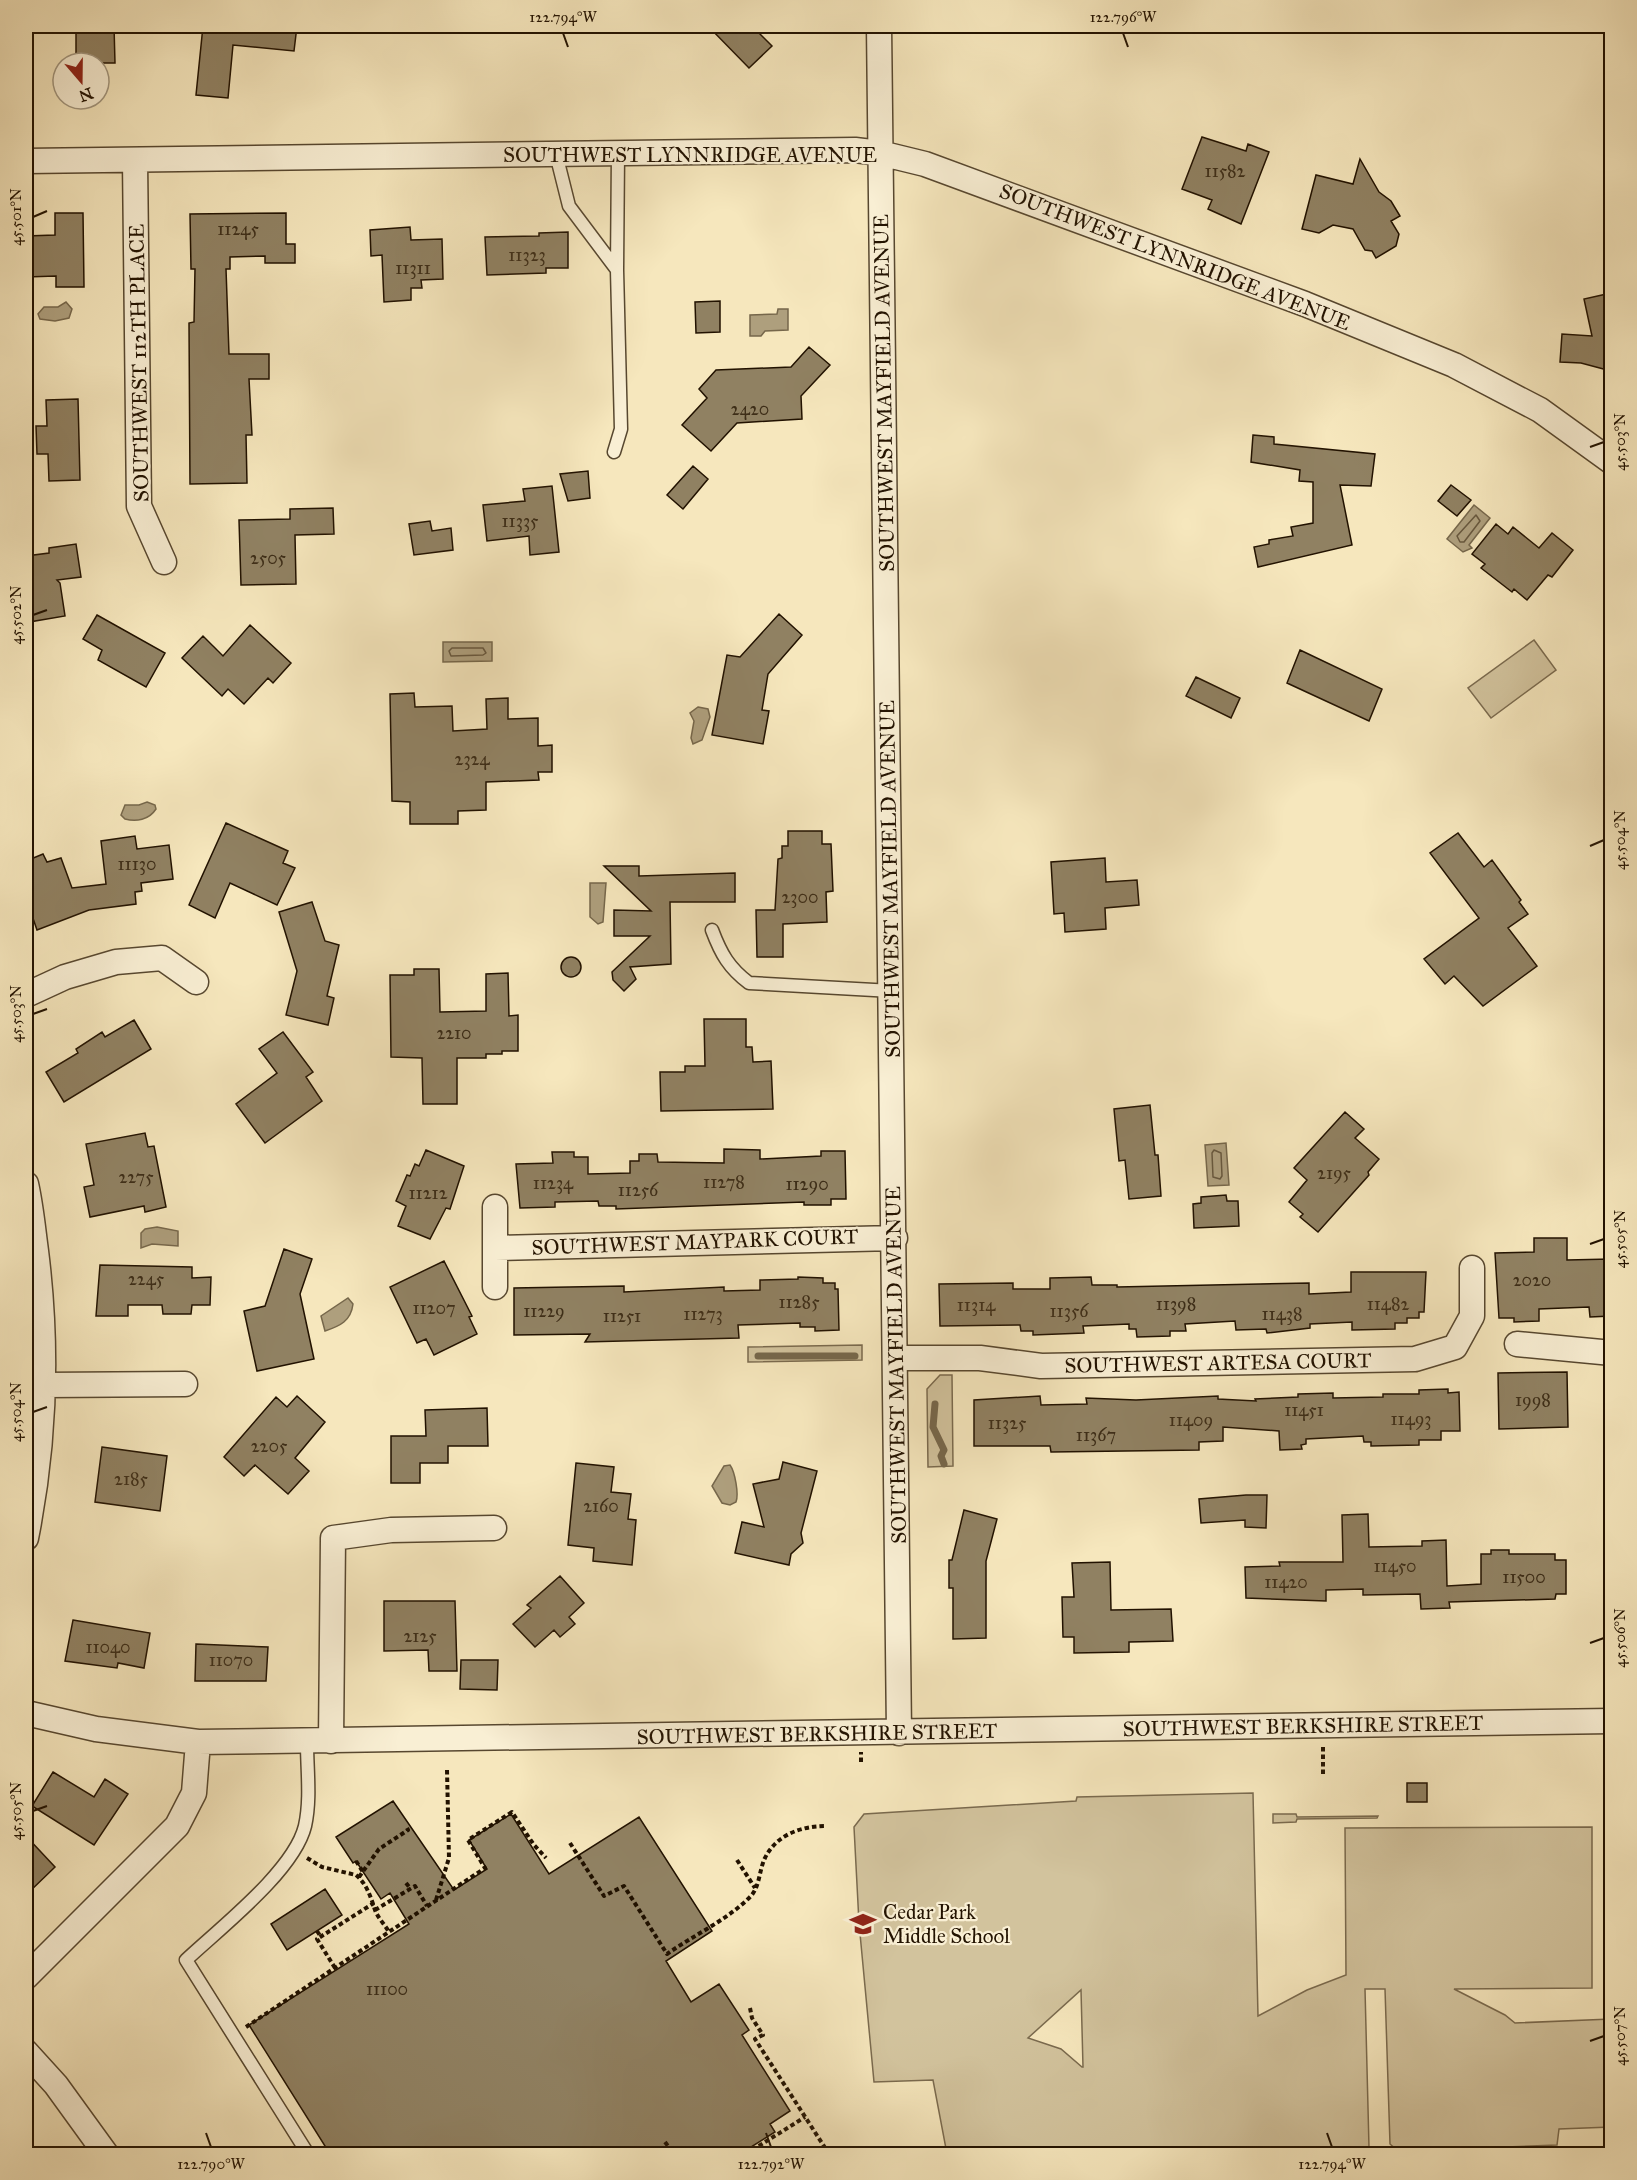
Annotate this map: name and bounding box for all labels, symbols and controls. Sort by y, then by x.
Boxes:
text: 122.794°W [529,8,597,26]
text: 122.796°W [1090,8,1157,26]
north arrow [51,51,111,111]
text: N [76,83,96,106]
street label: SOUTHWEST LYNNRIDGE AVENUE [503,142,877,168]
house number: 11582 [1205,160,1246,182]
street label: SOUTHWEST LYNNRIDGE AVENUE [996,178,1354,336]
text: 45.501°N [7,188,25,246]
street label: SOUTHWEST MAYFIELD AVENUE [868,214,900,572]
house number: 11245 [217,218,259,240]
street label: SOUTHWEST 112TH PLACE [124,224,154,502]
house number: 11323 [508,244,546,266]
house number: 11311 [395,257,431,279]
house number: 2420 [731,398,769,420]
text: 45.503°N [1611,413,1629,471]
house number: 11335 [502,510,539,532]
house number: 2505 [250,547,287,569]
text: 45.502°N [7,585,25,645]
street label: SOUTHWEST MAYFIELD AVENUE [874,700,906,1058]
house number: 2324 [455,748,490,770]
text: 45.504°N [1611,810,1629,870]
house number: 11130 [117,853,157,875]
house number: 2300 [781,886,819,908]
text: 45.503°N [7,985,25,1043]
house number: 2210 [436,1022,472,1044]
house number: 2195 [1317,1162,1352,1184]
house number: 2275 [118,1166,154,1188]
house number: 11278 [703,1171,745,1193]
house number: 11234 [533,1172,574,1194]
house number: 11290 [785,1173,829,1195]
house number: 11256 [618,1179,659,1201]
house number: 11212 [408,1182,448,1204]
street label: SOUTHWEST MAYFIELD AVENUE [880,1186,912,1544]
text: 45.505°N [1611,1209,1629,1268]
street label: SOUTHWEST MAYPARK COURT [531,1223,859,1261]
house number: 2245 [128,1268,165,1290]
house number: 2020 [1513,1269,1551,1291]
house number: 11285 [778,1291,820,1313]
house number: 11398 [1156,1293,1196,1315]
house number: 11482 [1367,1293,1409,1315]
house number: 11314 [957,1294,996,1316]
house number: 11207 [412,1297,456,1319]
house number: 11229 [523,1300,565,1322]
house number: 11356 [1049,1300,1089,1322]
house number: 11273 [683,1303,723,1325]
house number: 11438 [1261,1303,1303,1325]
house number: 11251 [603,1305,641,1327]
street label: SOUTHWEST ARTESA COURT [1064,1347,1372,1379]
text: 45.504°N [7,1382,25,1442]
house number: 1998 [1515,1389,1551,1411]
house number: 11451 [1284,1399,1324,1421]
house number: 11493 [1390,1408,1432,1430]
house number: 11409 [1169,1409,1213,1431]
house number: 11325 [988,1412,1027,1434]
house number: 11367 [1076,1424,1116,1446]
house number: 2205 [251,1435,288,1457]
house number: 2185 [114,1468,149,1490]
house number: 2160 [583,1495,619,1517]
house number: 11450 [1373,1555,1417,1577]
house number: 11500 [1502,1566,1546,1588]
house number: 11420 [1264,1571,1308,1593]
text: 45.506°N [1611,1608,1629,1668]
house number: 2125 [403,1625,437,1647]
house number: 11040 [85,1636,131,1658]
house number: 11070 [209,1649,253,1671]
street label: SOUTHWEST BERKSHIRE STREET [1122,1710,1484,1742]
street label: SOUTHWEST BERKSHIRE STREET [636,1718,998,1750]
text: 45.505°N [7,1781,25,1840]
place label: Cedar Park Middle School [883,1899,1010,1949]
school or university icon: Cedar Park Middle School [848,1909,878,1939]
house number: 11100 [366,1978,408,2000]
text: 45.507°N [1611,2006,1629,2066]
text: 122.790°W [177,2155,246,2173]
text: 122.792°W [738,2155,805,2173]
text: 122.794°W [1298,2155,1366,2173]

